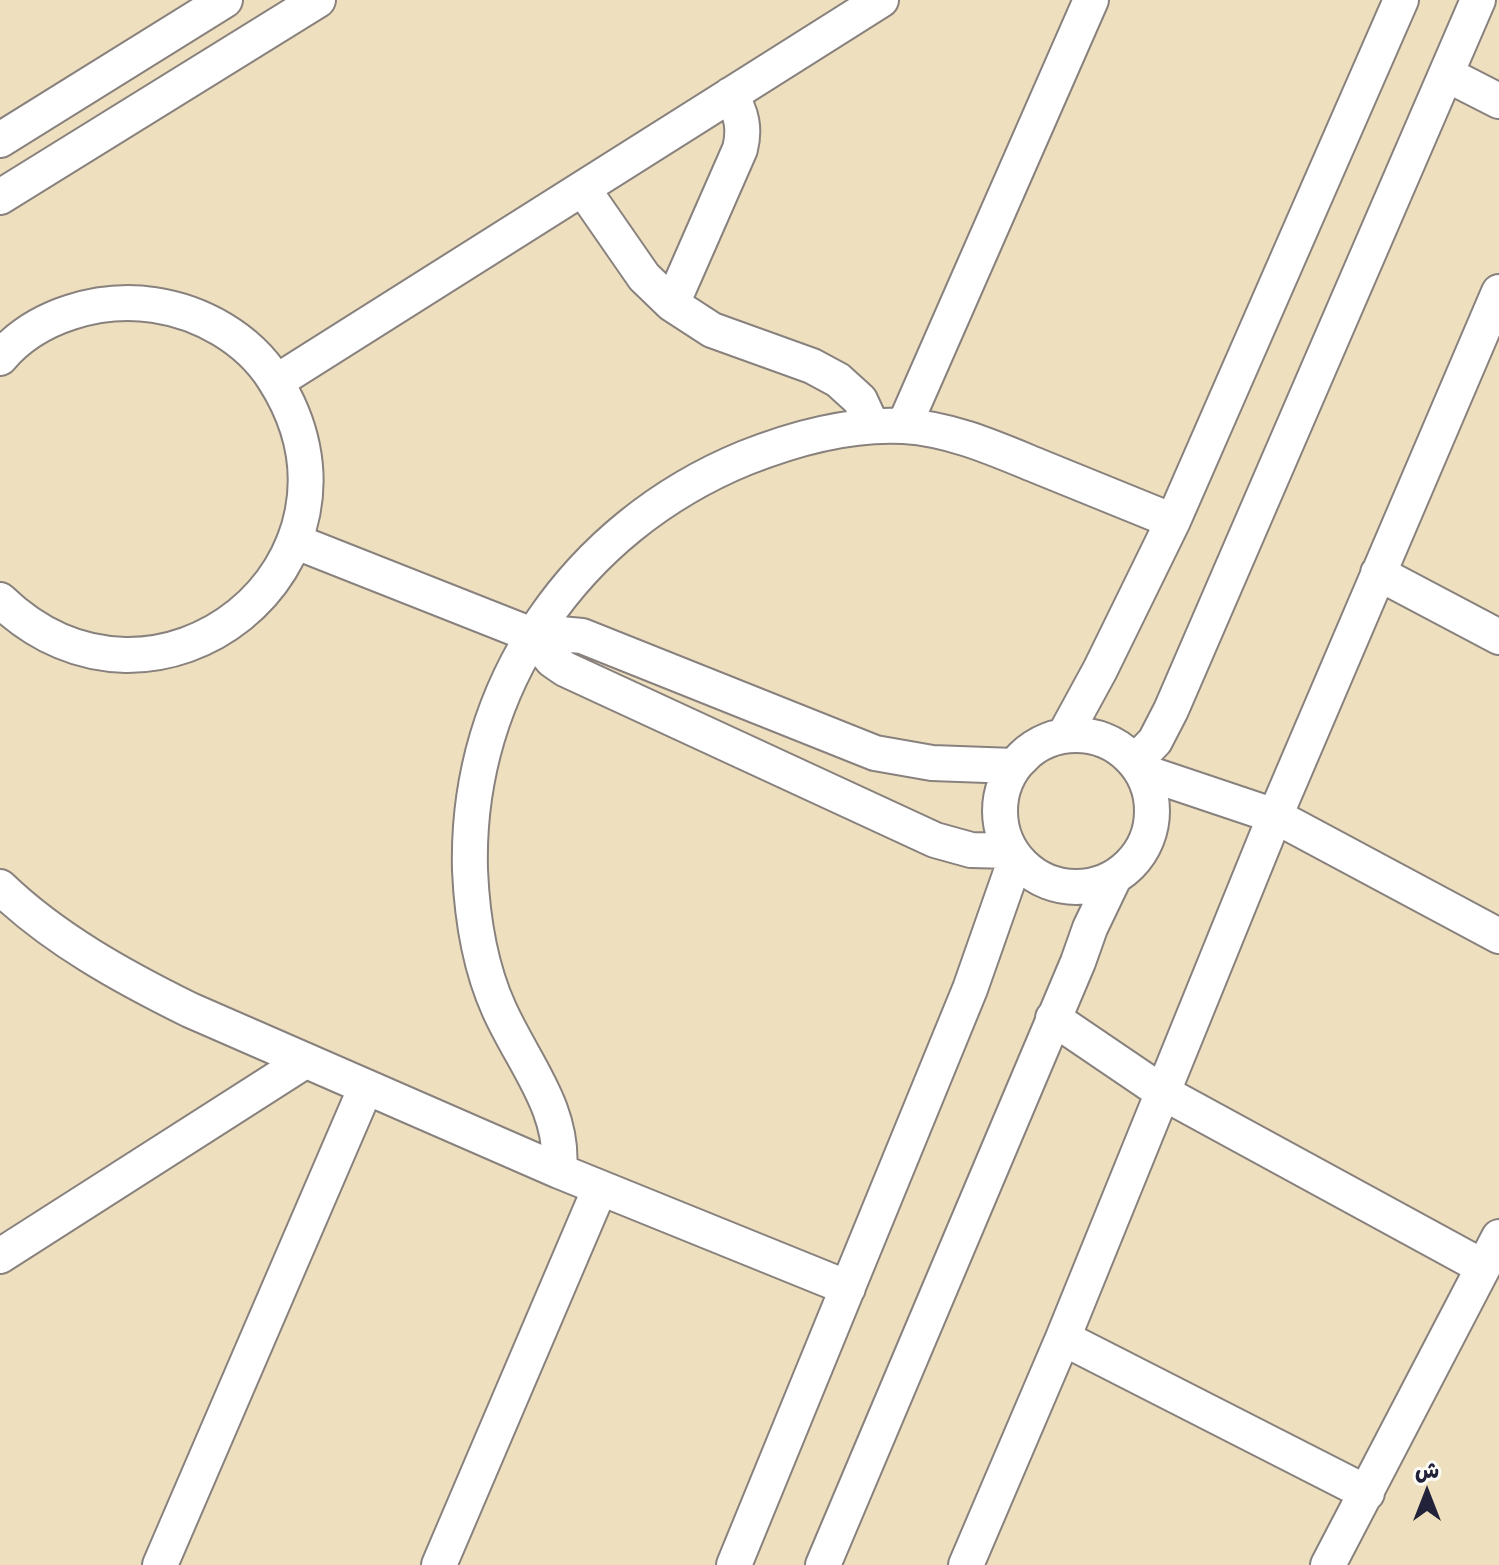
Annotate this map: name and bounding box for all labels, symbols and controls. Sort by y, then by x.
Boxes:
text: ش [1415,1452,1439,1485]
north arrow [1387,1453,1467,1533]

